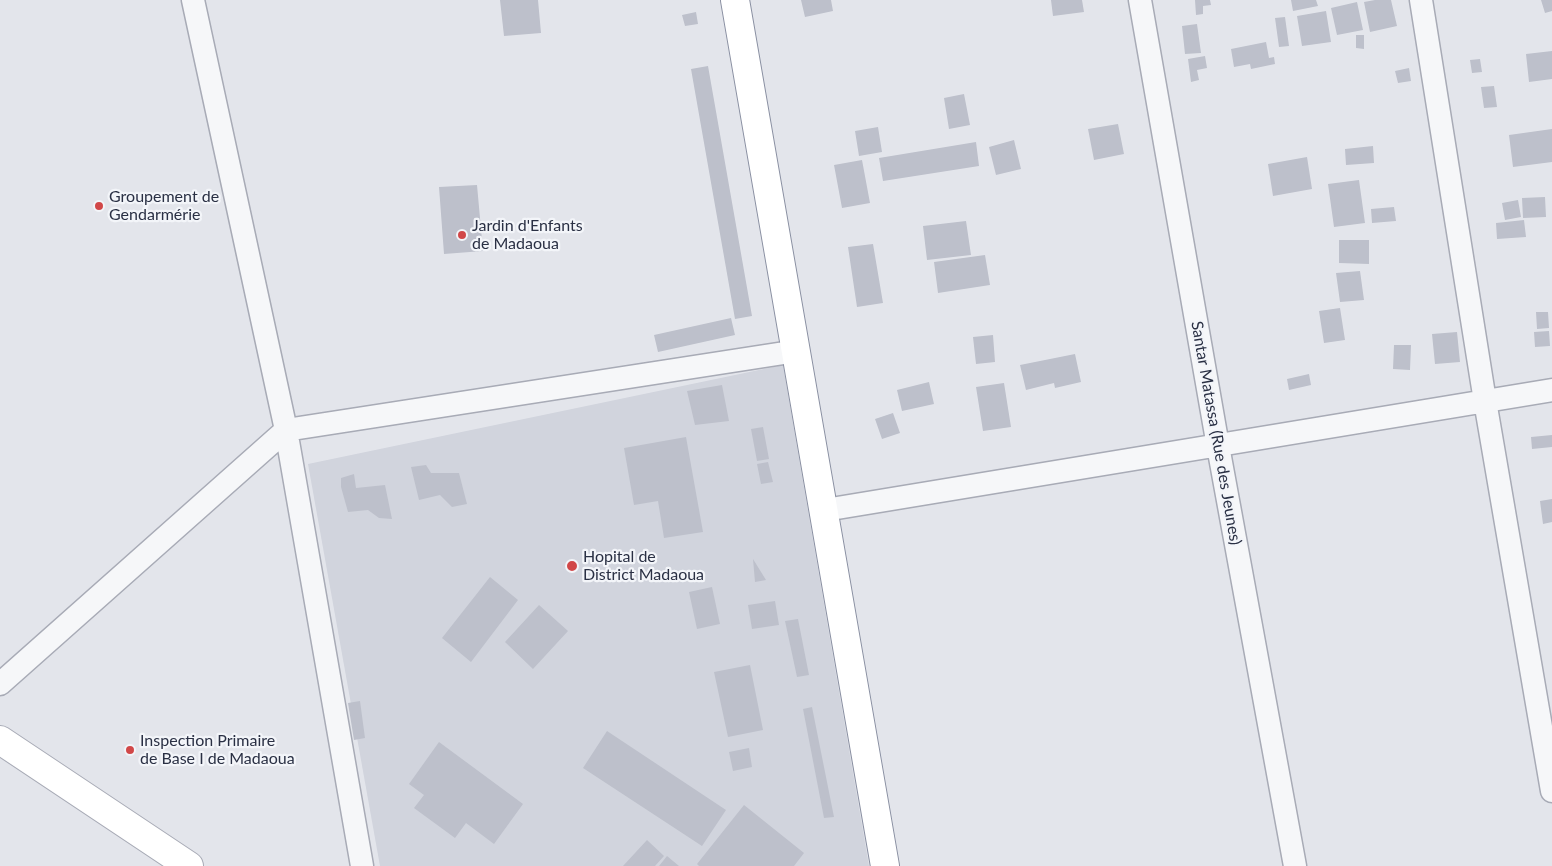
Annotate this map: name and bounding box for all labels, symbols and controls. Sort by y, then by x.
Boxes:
place label: Groupement de Gendarmérie [109,187,219,225]
marker: Groupement de Gendarmérie [93,200,105,212]
place label: Jardin d'Enfants de Madaoua [472,216,583,254]
marker: Jardin d'Enfants de Madaoua [456,229,468,241]
street label: Santar Matassa (Rue des Jeunes) [1187,320,1245,546]
place label: Hopital de District Madaoua [583,547,704,585]
marker: Hopital de District Madaoua [565,559,579,573]
place label: Inspection Primaire de Base I de Madaoua [140,731,295,769]
marker: Inspection Primaire de Base I de Madaoua [124,744,136,756]

